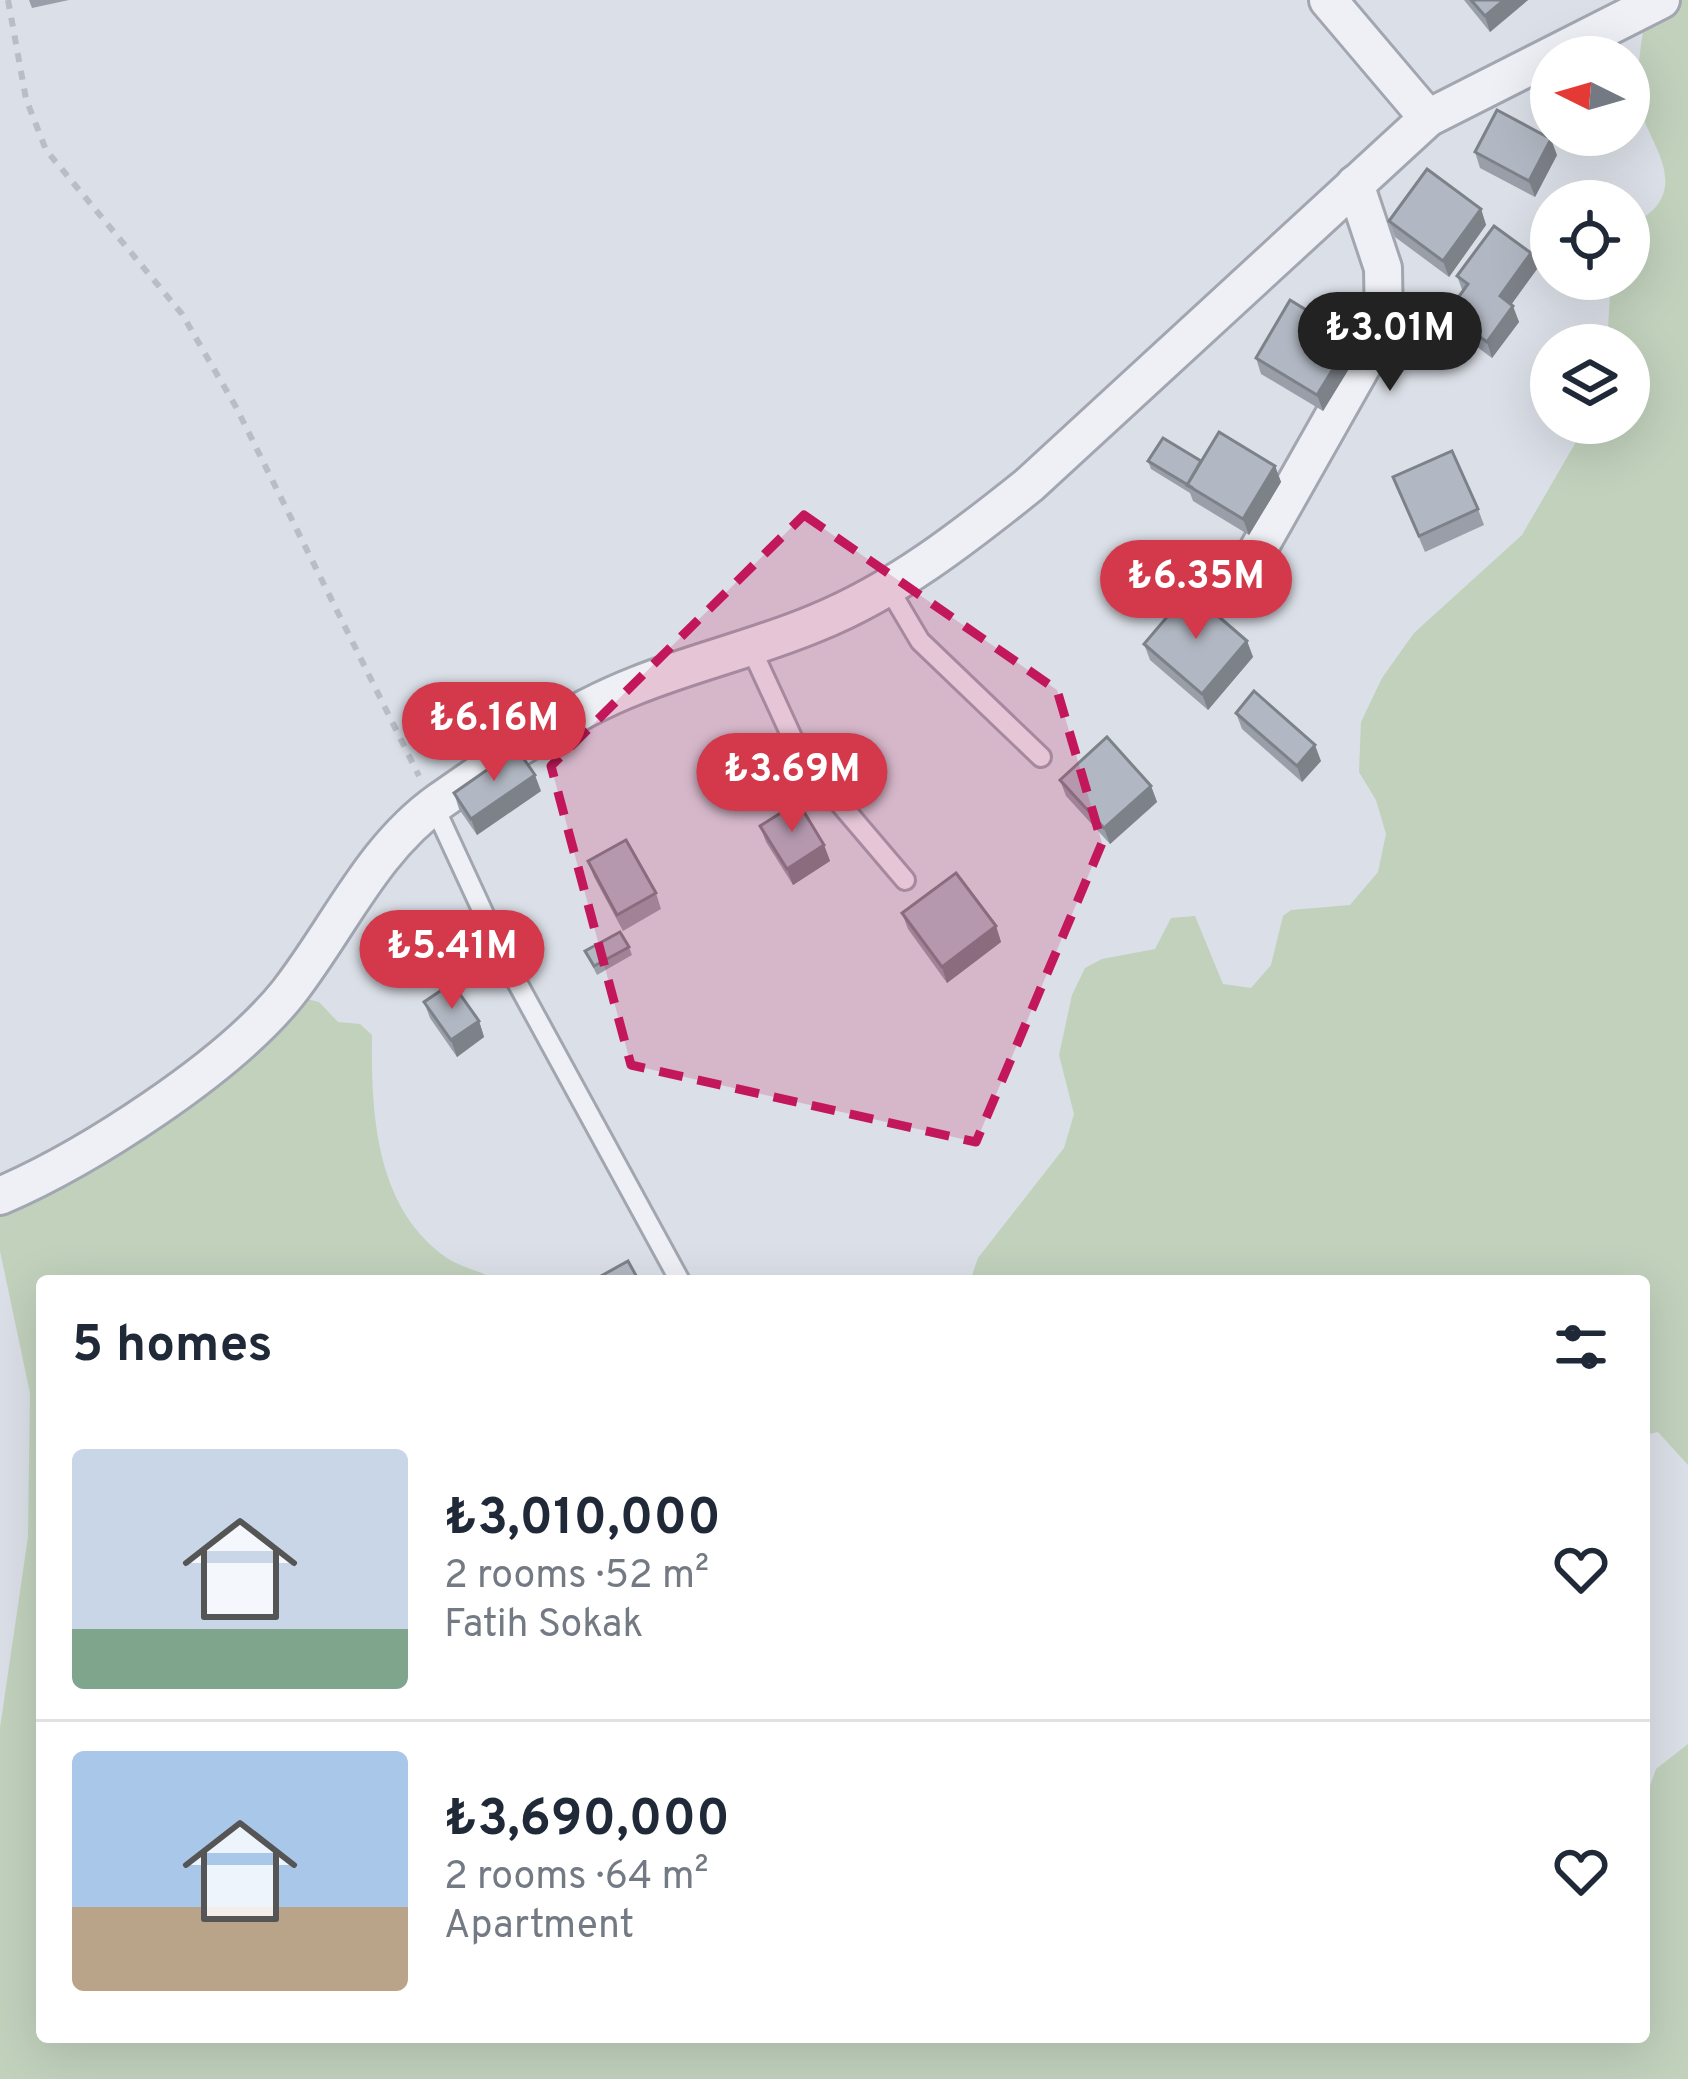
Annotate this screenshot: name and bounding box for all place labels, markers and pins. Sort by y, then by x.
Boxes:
pin: ₺3.01M [1292,292,1488,394]
pin: ₺6.35M [1098,540,1294,642]
pin: ₺6.16M [396,682,592,784]
pin: ₺3.69M [694,733,890,835]
pin: ₺5.41M [354,910,550,1012]

